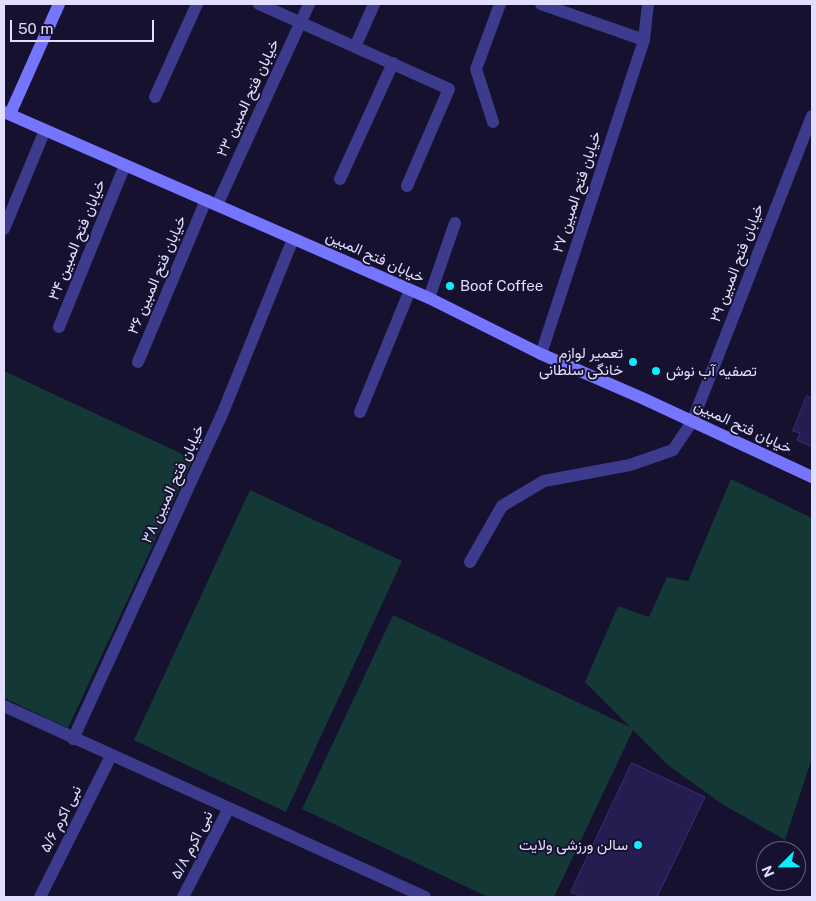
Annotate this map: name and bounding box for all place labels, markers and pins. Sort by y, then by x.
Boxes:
place label: Boof Coffee [460,277,543,295]
marker: Boof Coffee [444,280,456,292]
place label: تعمیر لوازم خانگی سلطانی [539,344,623,379]
marker: تعمیر لوازم خانگی سلطانی [627,356,639,368]
place label: تصفیه آب نوش [666,362,757,380]
marker: تصفیه آب نوش [650,365,662,377]
place label: سالن ورزشی ولایت [519,836,628,854]
marker: سالن ورزشی ولایت [632,839,644,851]

